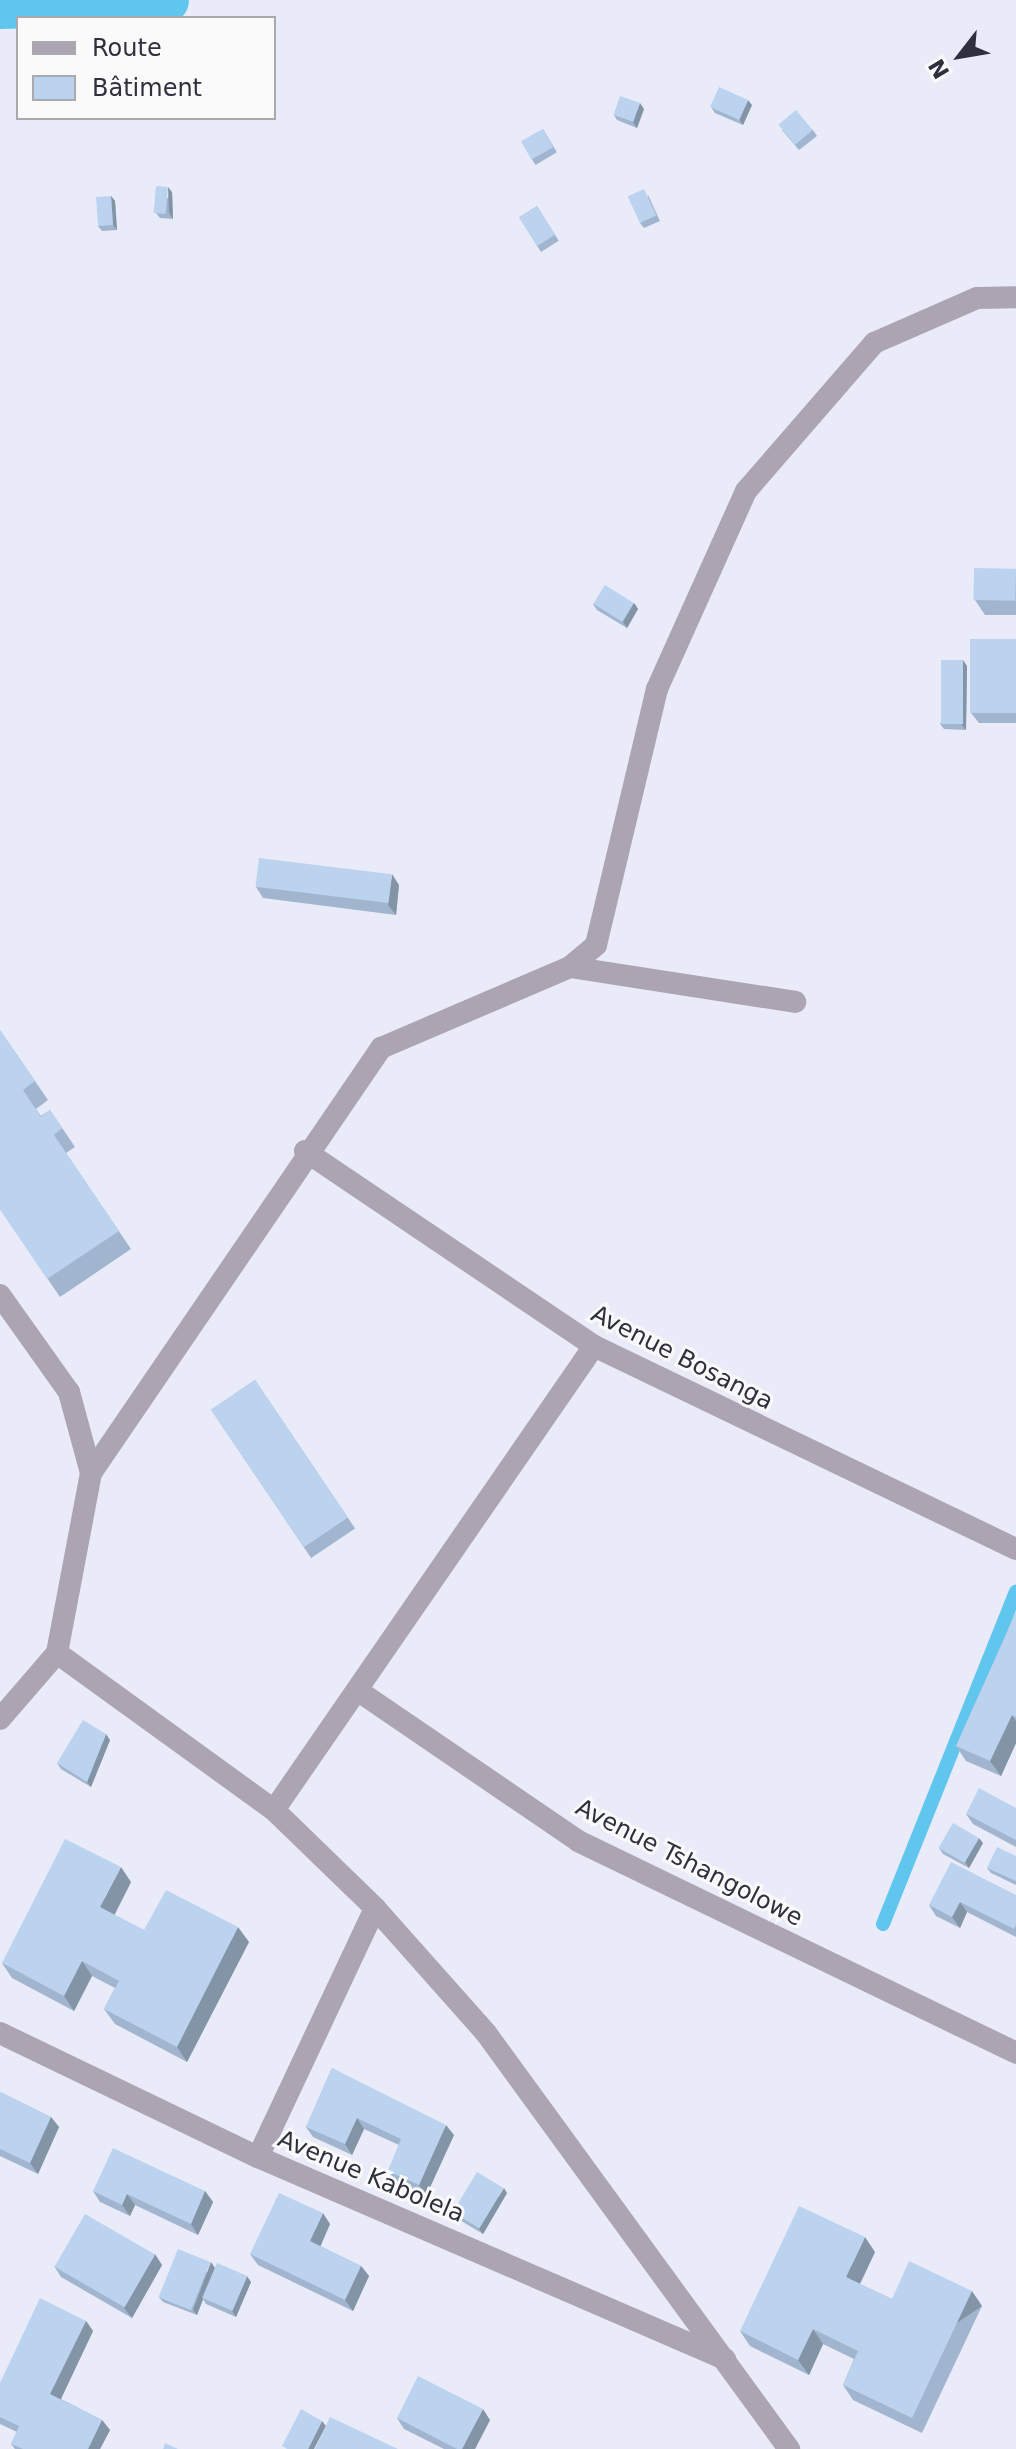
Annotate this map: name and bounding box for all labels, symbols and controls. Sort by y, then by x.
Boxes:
legend [16,16,276,120]
north arrow [920,16,1000,96]
text: Route [92,34,162,62]
text: N [924,54,954,83]
text: Bâtiment [92,74,202,102]
street label: Avenue Bosanga [586,1300,778,1416]
street label: Avenue Tshangolowe [571,1793,807,1933]
street label: Avenue Kabolela [274,2125,468,2229]

